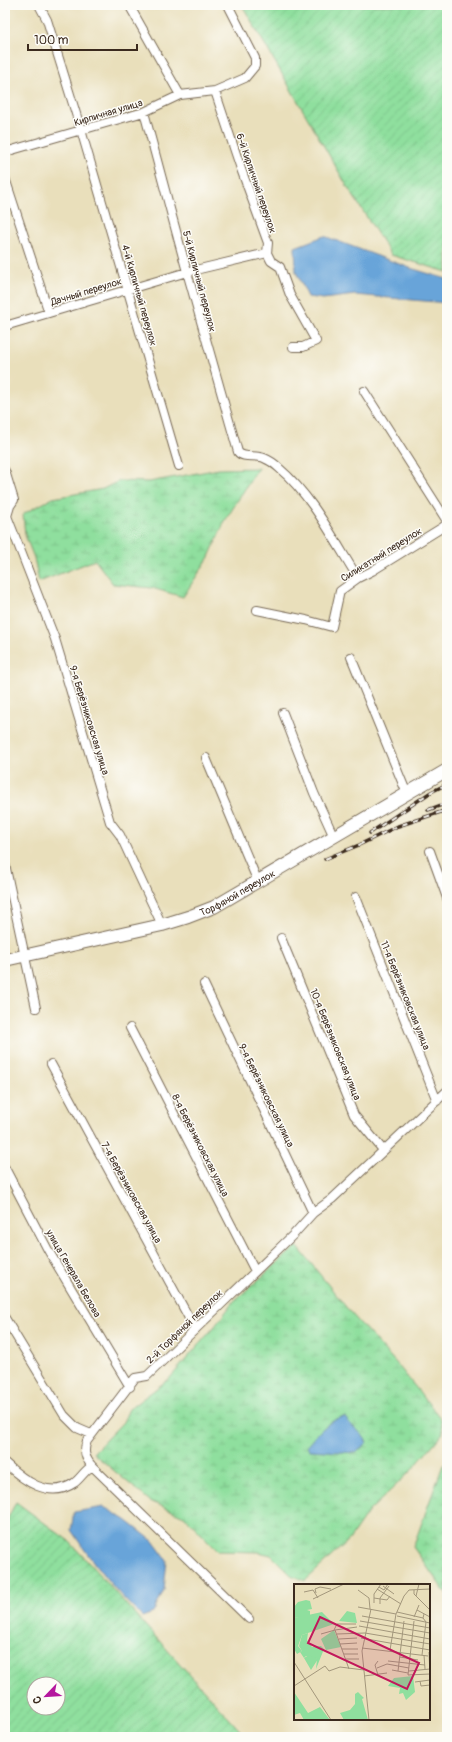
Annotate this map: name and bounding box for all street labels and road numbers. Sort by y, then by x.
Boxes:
street label: Кирпичная улица [73,97,144,129]
street label: 6-й Кирпичный переулок [233,132,279,235]
street label: 5-й Кирпичный переулок [180,229,218,333]
street label: 4-й Кирпичный переулок [119,243,159,347]
street label: Дачный переулок [48,275,123,309]
street label: Силикатный переулок [339,525,424,585]
street label: 9-я Берёзниковская улица [67,664,112,777]
street label: Торфяной переулок [198,868,277,919]
street label: 11-я Берёзниковская улица [378,939,433,1052]
street label: 10-я Берёзниковская улица [307,987,363,1102]
street label: 9-я Берёзниковская улица [236,1042,297,1149]
street label: 8-я Берёзниковская улица [169,1092,231,1199]
street label: 7-я Берёзниковская улица [98,1140,164,1245]
street label: улица Генерала Белова [43,1227,103,1320]
street label: 2-й Торфяной переулок [144,1287,225,1366]

